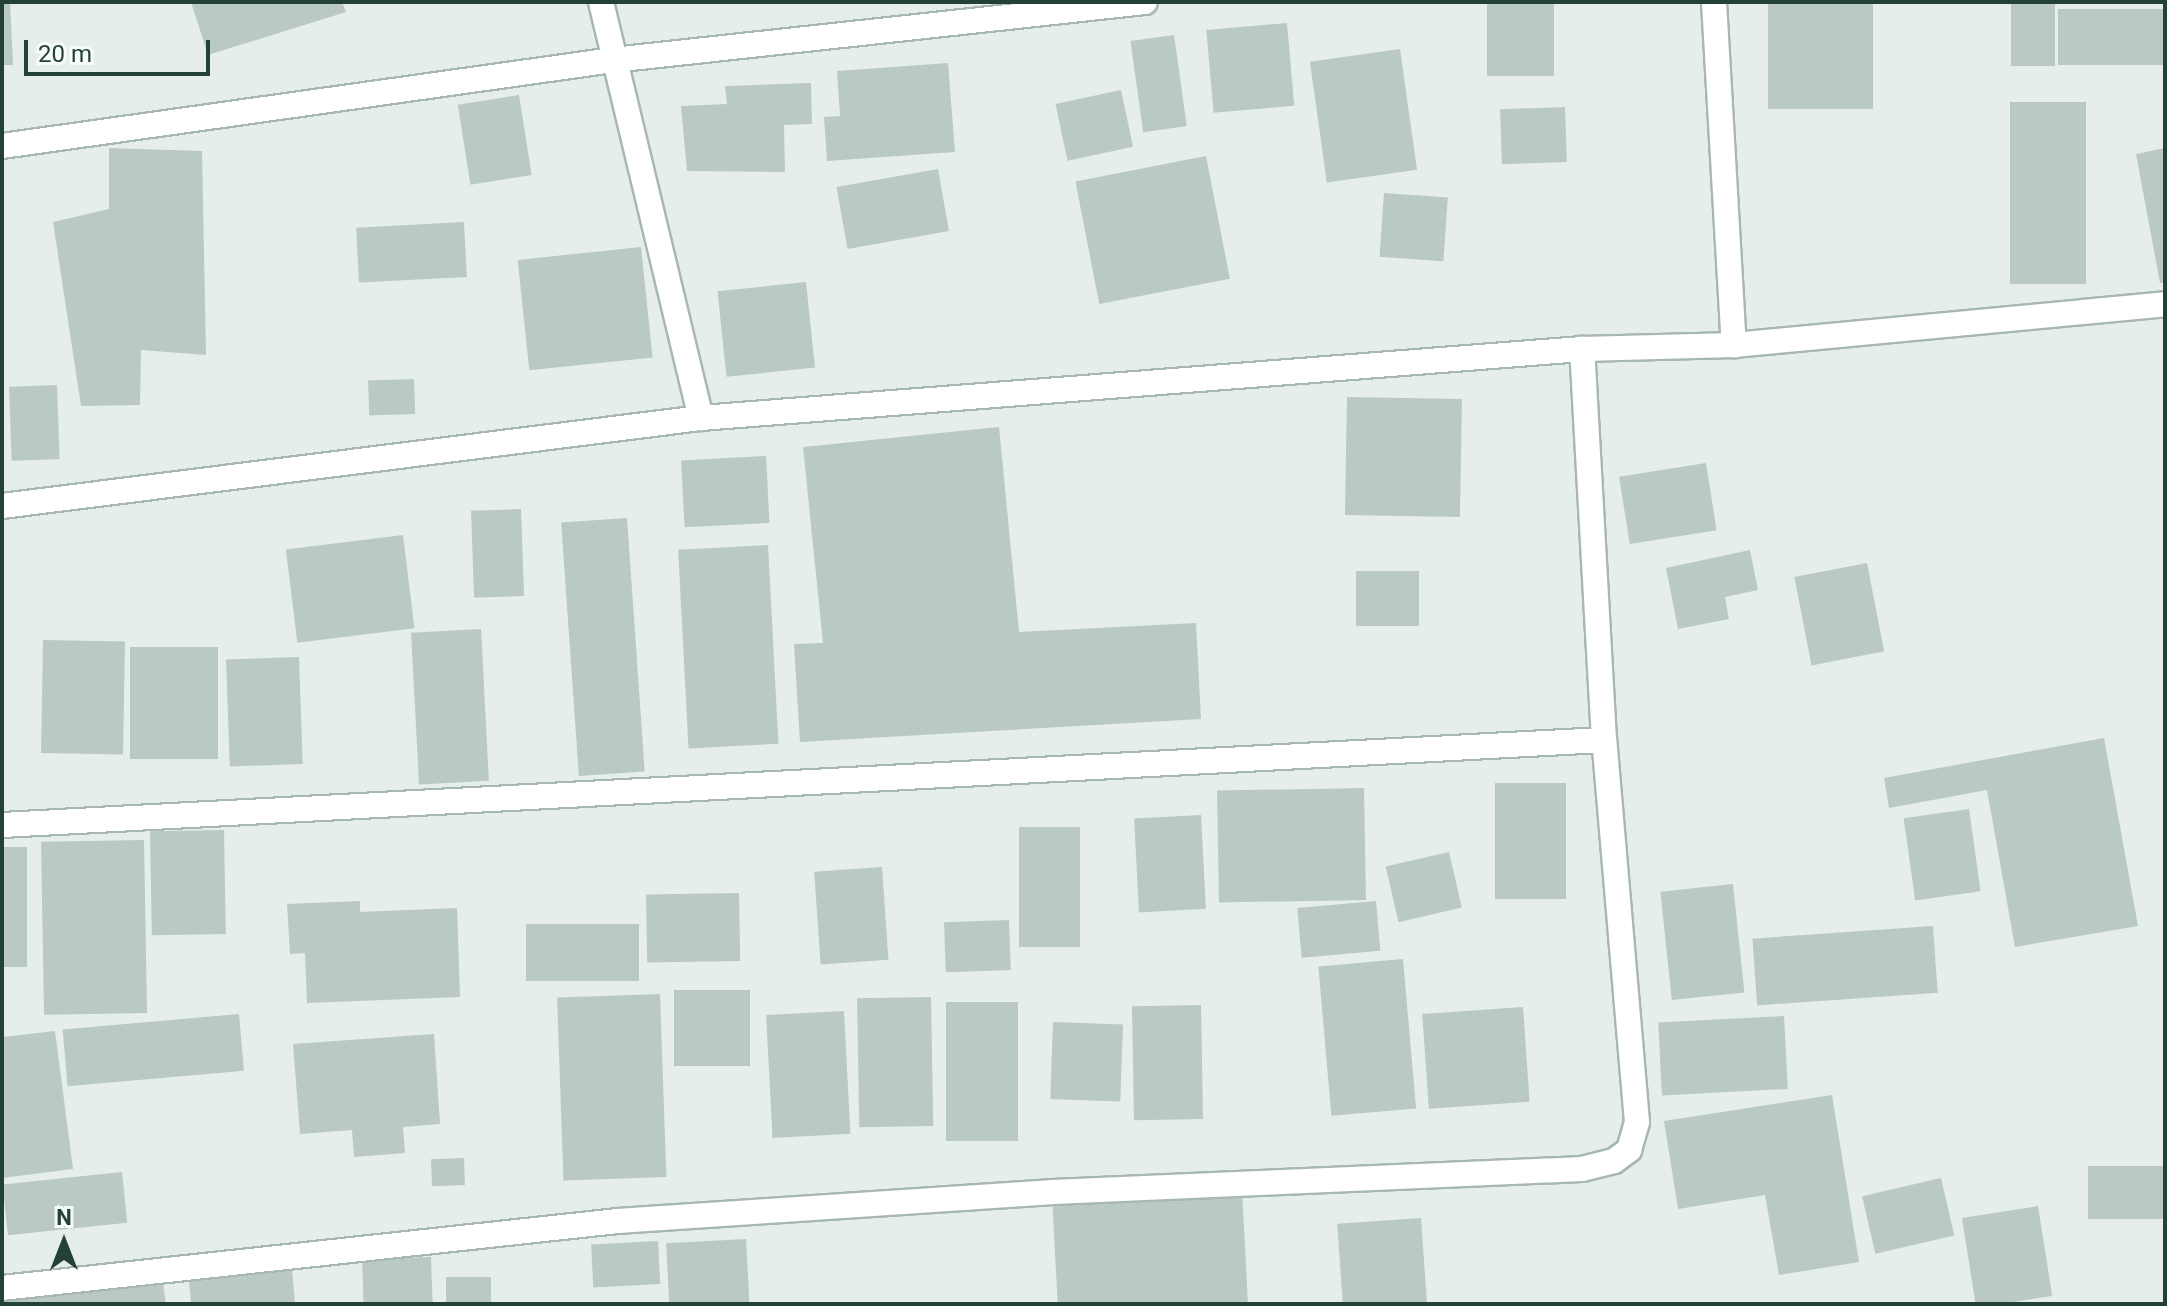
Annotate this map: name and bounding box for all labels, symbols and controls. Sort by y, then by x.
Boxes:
scale bar [28,24,214,74]
text: 20 m [38,40,92,68]
north arrow [24,1202,104,1282]
text: N [56,1205,72,1230]

